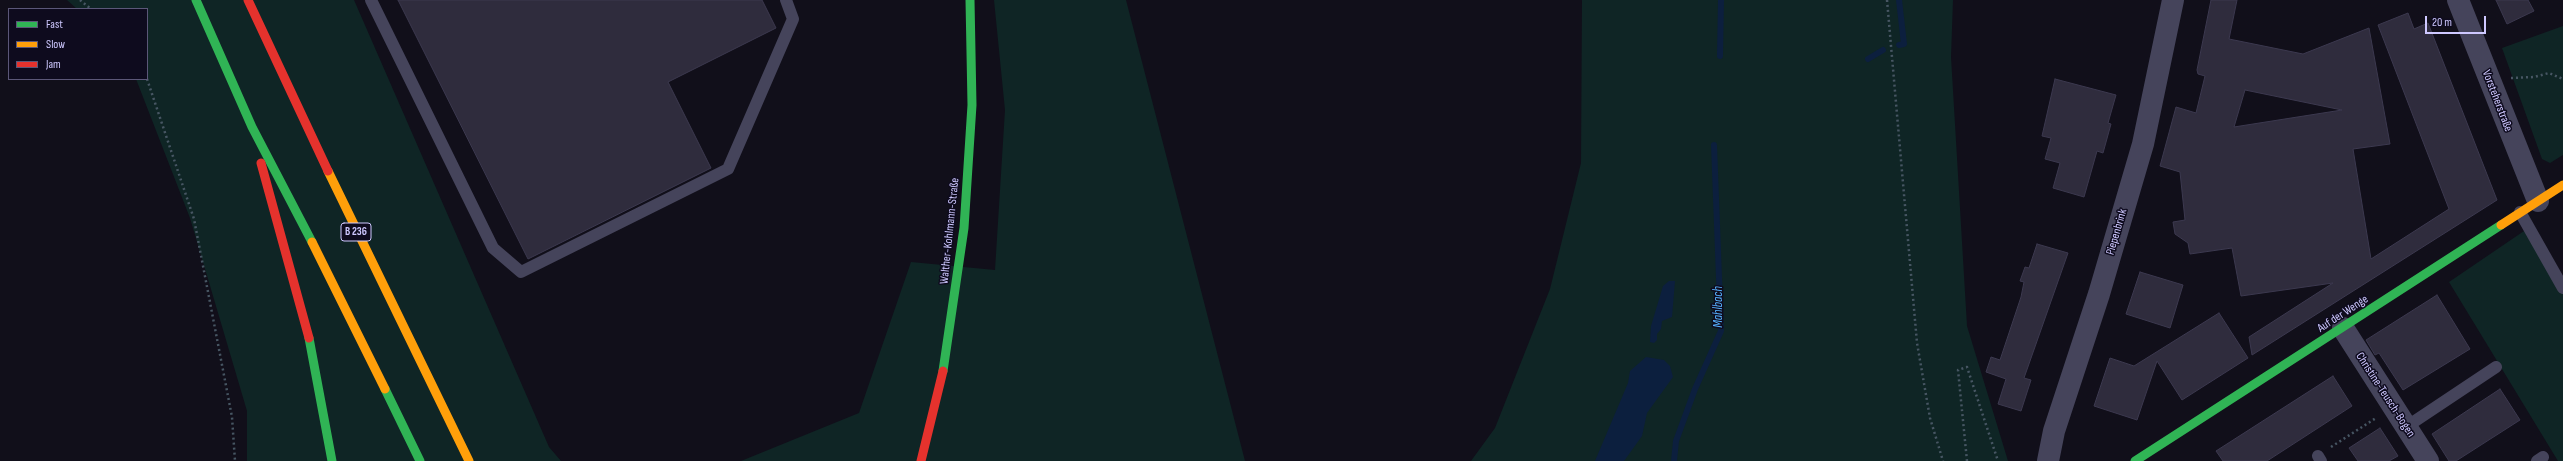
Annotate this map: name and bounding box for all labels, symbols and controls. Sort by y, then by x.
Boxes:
legend [8,8,148,80]
scale bar [2427,8,2488,34]
text: 20 m [2432,15,2452,30]
text: Fast [46,17,63,32]
text: Slow [46,37,65,52]
text: Jam [46,57,61,72]
street label: Vorsteherstraße [2479,68,2515,134]
street label: Walther-Kohlmann-Straße [937,177,963,285]
street label: Piepenbrink [2104,207,2130,257]
road number: B 236 [341,223,371,241]
water label: Mahlbach [1711,286,1727,328]
street label: Auf der Wenge [2315,292,2371,336]
street label: Christine-Teusch-Bogen [2352,350,2418,440]

